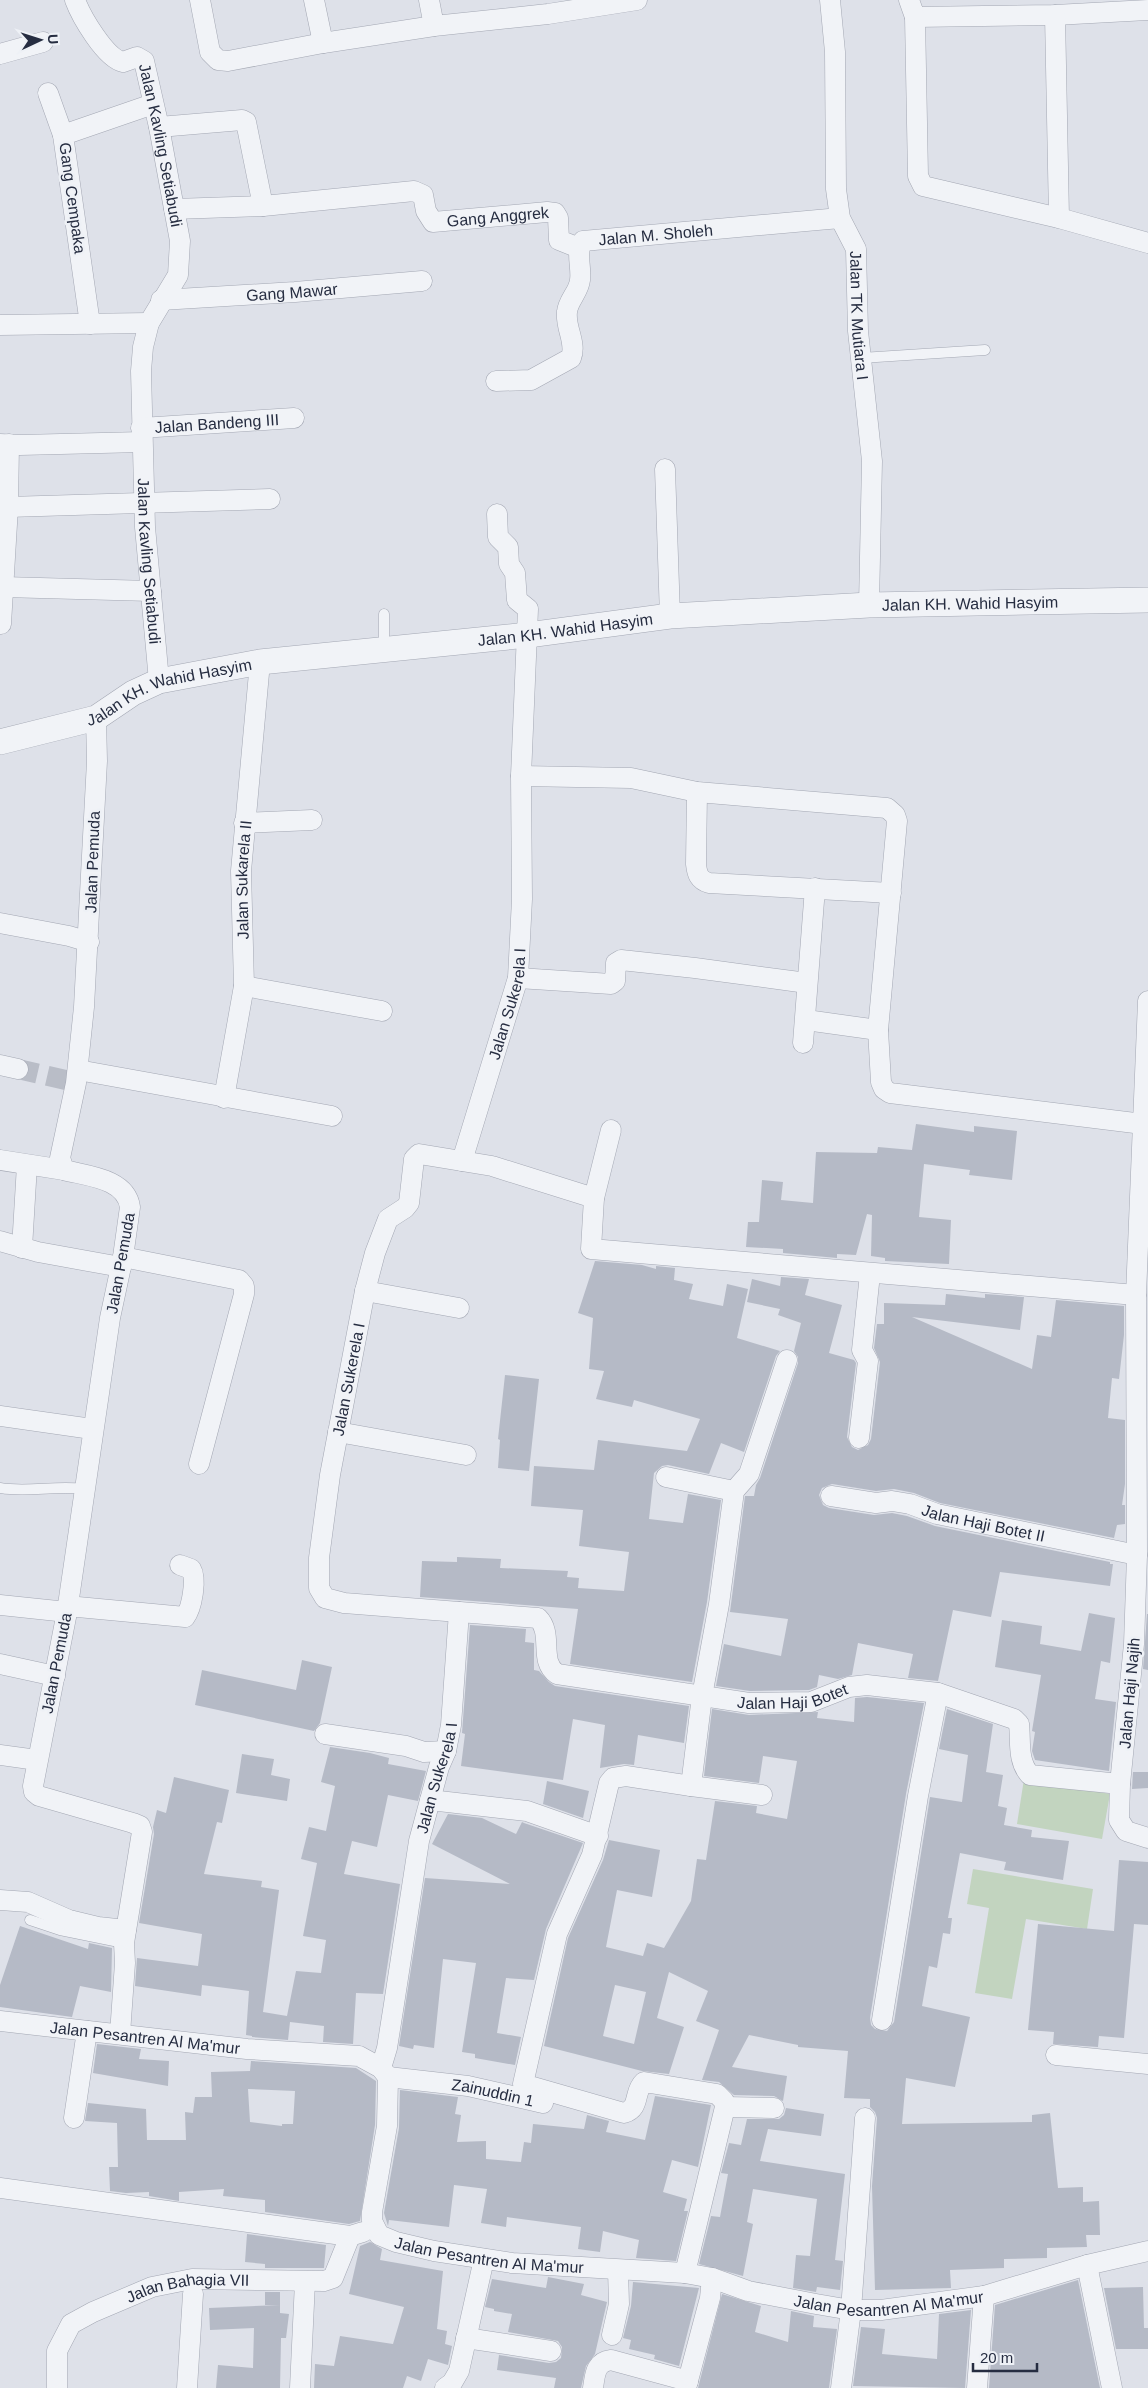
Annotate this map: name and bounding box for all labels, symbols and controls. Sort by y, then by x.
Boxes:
north arrow [15,15,65,65]
text: U [45,33,61,45]
street label: Jalan Kavling Setiabudi [136,62,185,228]
street label: Gang Cempaka [56,141,89,255]
street label: Gang Anggrek [446,204,551,230]
street label: Jalan M. Sholeh [598,221,714,249]
street label: Jalan TK Mutiara I [847,251,871,381]
street label: Gang Mawar [246,280,339,304]
street label: Jalan Bandeng III [154,411,280,436]
street label: Jalan Kavling Setiabudi [135,478,164,645]
street label: Jalan KH. Wahid Hasyim [882,594,1058,614]
street label: Jalan KH. Wahid Hasyim [477,610,654,649]
street label: Jalan KH. Wahid Hasyim [85,656,253,729]
street label: Jalan Pemuda [82,811,103,913]
street label: Jalan Sukarela II [233,820,255,940]
street label: Jalan Sukerela I [486,948,529,1062]
street label: Jalan Pemuda [103,1211,138,1315]
street label: Jalan Sukerela I [330,1321,368,1437]
street label: Jalan Haji Botet II [919,1501,1046,1545]
street label: Jalan Pemuda [38,1611,75,1715]
street label: Jalan Haji Najih [1116,1637,1143,1749]
street label: Jalan Haji Botet [736,1680,851,1712]
street label: Jalan Sukerela I [413,1722,460,1835]
street label: Jalan Pesantren Al Ma'mur [49,2019,241,2057]
street label: Zainuddin 1 [451,2076,536,2110]
street label: Jalan Pesantren Al Ma'mur [393,2234,585,2276]
street label: Jalan Bahagia VII [124,2271,250,2306]
street label: Jalan Pesantren Al Ma'mur [792,2288,985,2319]
scale bar [973,2340,1037,2372]
text: 20 m [980,2349,1013,2366]

